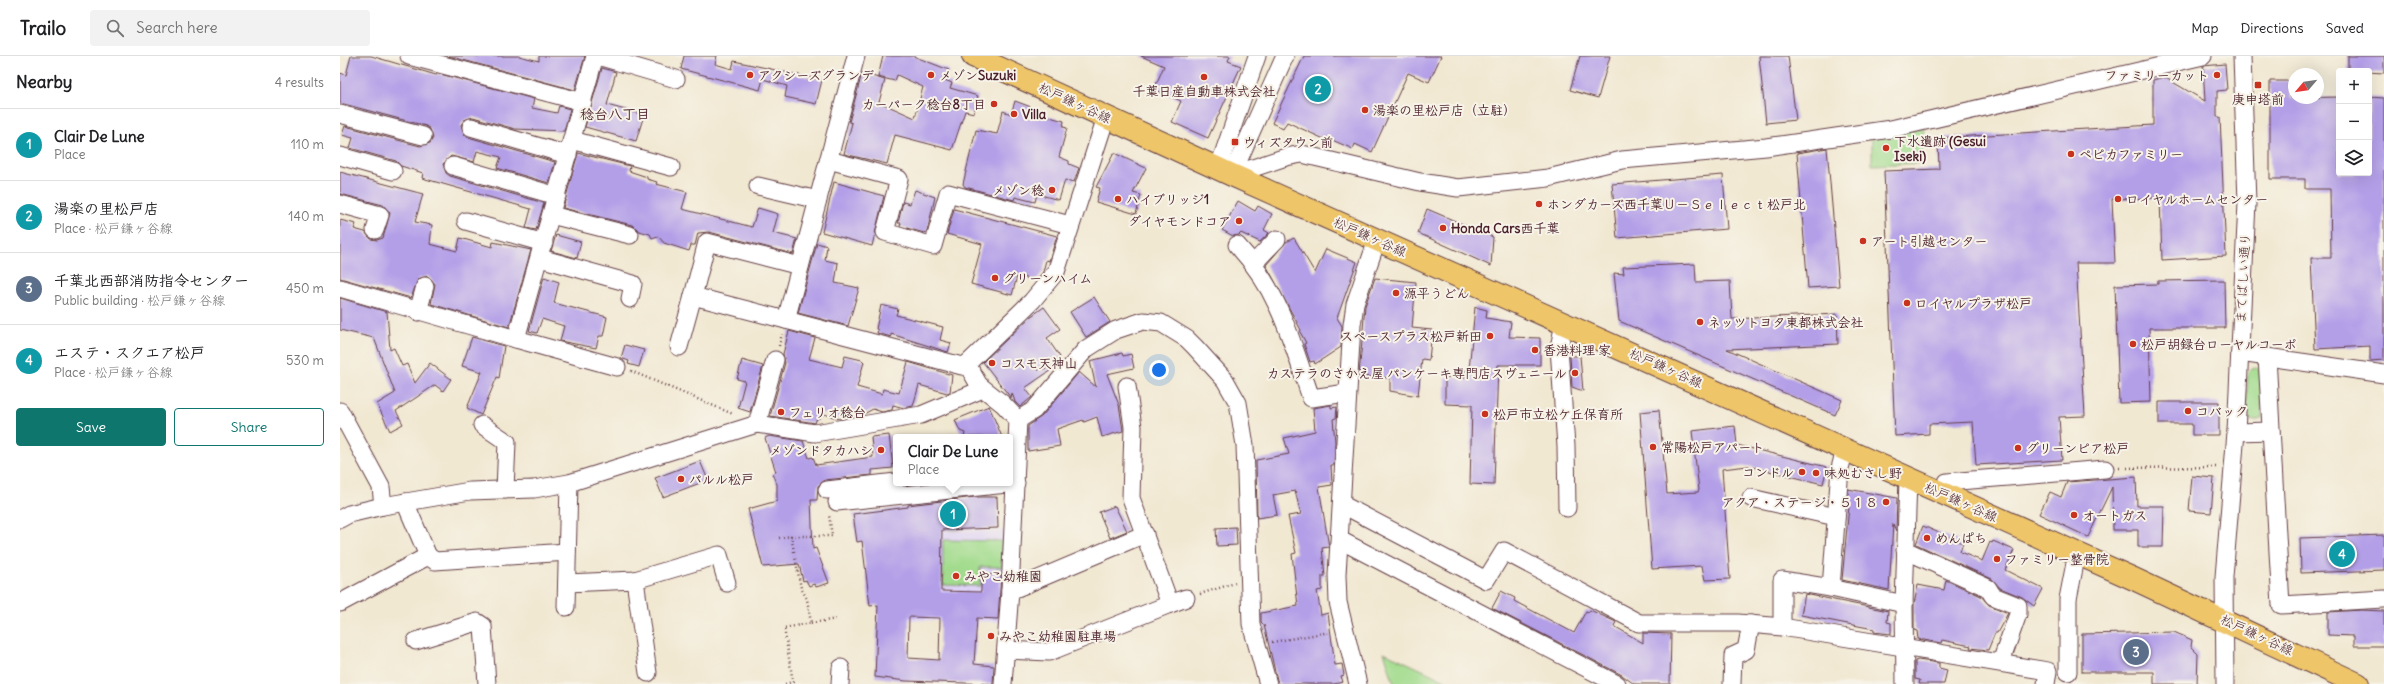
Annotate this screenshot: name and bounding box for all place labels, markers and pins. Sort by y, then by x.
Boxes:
place label: アクシーズグランデ [758,67,874,84]
place label: メゾンSuzuki [939,67,1016,84]
place label: ファミリーカット [2105,67,2209,84]
marker: アクシーズグランデ [745,70,755,80]
marker: メゾンSuzuki [926,70,936,80]
marker: ファミリーカット [2212,70,2222,80]
marker: 千葉日産自動車株式会社 [1199,72,1209,82]
pin: 2 [1305,74,1331,104]
marker: 庚申塔前 [2253,80,2263,90]
place label: 千葉日産自動車株式会社 [1132,83,1276,100]
place label: 庚申塔前 [2232,91,2284,108]
place label: カーパーク稔台8丁目 [862,96,986,113]
marker: カーパーク稔台8丁目 [989,99,999,109]
place label: 湯楽の里松戸店（立駐） [1373,102,1516,119]
marker: 湯楽の里松戸店（立駐） [1360,105,1370,115]
place label: Villa [1022,106,1047,123]
marker: Villa [1009,109,1019,119]
place label: 下水遺跡 (Gesui Iseki) [1894,133,1986,165]
place label: ウィズタウン前 [1243,134,1333,151]
marker: ウィズタウン前 [1230,137,1240,147]
marker: 下水遺跡 (Gesui Iseki) [1881,143,1891,153]
place label: ペピカファミリー [2079,146,2183,163]
marker: ペピカファミリー [2066,149,2076,159]
place label: メゾン稔 [992,182,1044,199]
marker: メゾン稔 [1047,185,1057,195]
place label: ハイブリッジ1 [1126,191,1209,208]
place label: ロイヤルホームセンター [2126,191,2268,208]
marker: ハイブリッジ1 [1113,194,1123,204]
marker: ロイヤルホームセンター [2113,194,2123,204]
place label: ホンダカーズ西千葉Ｕ－Ｓｅｌｅｃｔ松戸北 [1547,196,1806,213]
marker: ホンダカーズ西千葉Ｕ－Ｓｅｌｅｃｔ松戸北 [1534,199,1544,209]
place label: ダイヤモンドコア [1128,213,1231,230]
marker: ダイヤモンドコア [1234,216,1244,226]
place label: Honda Cars西千葉 [1451,220,1559,237]
marker: Honda Cars西千葉 [1438,223,1448,233]
place label: アート引越センター [1871,233,1987,250]
marker: アート引越センター [1858,236,1868,246]
place label: グリーンハイム [1003,270,1092,287]
marker: グリーンハイム [990,273,1000,283]
place label: 源平うどん [1404,285,1470,302]
marker: 源平うどん [1391,288,1401,298]
place label: ロイヤルプラザ松戸 [1915,295,2032,312]
marker: ロイヤルプラザ松戸 [1902,298,1912,308]
place label: ネッツトヨタ東都株式会社 [1708,314,1863,331]
marker: ネッツトヨタ東都株式会社 [1695,317,1705,327]
place label: スペースプラス松戸新田 [1340,328,1482,345]
marker: スペースプラス松戸新田 [1485,331,1495,341]
place label: 松戸胡録台ローヤルコーポ [2141,336,2297,353]
marker: 松戸胡録台ローヤルコーポ [2128,339,2138,349]
place label: 香港料理 家 [1543,342,1611,359]
marker: 香港料理 家 [1530,345,1540,355]
place label: コスモ天神山 [1000,355,1077,372]
marker: コスモ天神山 [987,358,997,368]
place label: カステラのさかえ屋 パンケーキ専門店スヴェニール [1266,365,1567,382]
marker: カステラのさかえ屋 パンケーキ専門店スヴェニール [1570,368,1580,378]
place label: コバック [2196,403,2248,420]
place label: フェリオ稔台 [789,404,866,421]
place label: 松戸市立松ケ丘保育所 [1493,406,1623,423]
marker: コバック [2183,406,2193,416]
marker: フェリオ稔台 [776,407,786,417]
marker: 松戸市立松ケ丘保育所 [1480,409,1490,419]
place label: 常陽松戸アパート [1661,439,1764,456]
place label: グリーンピア松戸 [2026,440,2129,457]
place label: メゾンドタカハシ [769,442,873,459]
marker: 常陽松戸アパート [1648,442,1658,452]
marker: グリーンピア松戸 [2013,443,2023,453]
marker: メゾンドタカハシ [876,445,886,455]
place label: コンドル [1742,464,1794,481]
place label: 味処むさし野 [1824,465,1902,482]
marker: コンドル [1797,467,1807,477]
marker: 味処むさし野 [1811,468,1821,478]
place label: パルル松戸 [689,471,754,488]
marker: パルル松戸 [676,474,686,484]
place label: アクア・ステージ・５１８ [1722,494,1878,511]
marker: アクア・ステージ・５１８ [1881,497,1891,507]
pin: 1 [940,499,966,529]
place label: オートガス [2082,507,2147,524]
marker: オートガス [2069,510,2079,520]
place label: めんぱち [1935,530,1987,547]
marker: めんぱち [1922,533,1932,543]
pin: 4 [2329,539,2355,569]
place label: ファミリー整骨院 [2005,551,2109,568]
marker: ファミリー整骨院 [1992,554,2002,564]
place label: みやこ幼稚園 [964,568,1042,585]
marker: みやこ幼稚園 [951,571,961,581]
place label: みやこ幼稚園駐車場 [999,628,1116,645]
marker: みやこ幼稚園駐車場 [986,631,996,641]
pin: 3 [2123,637,2149,667]

